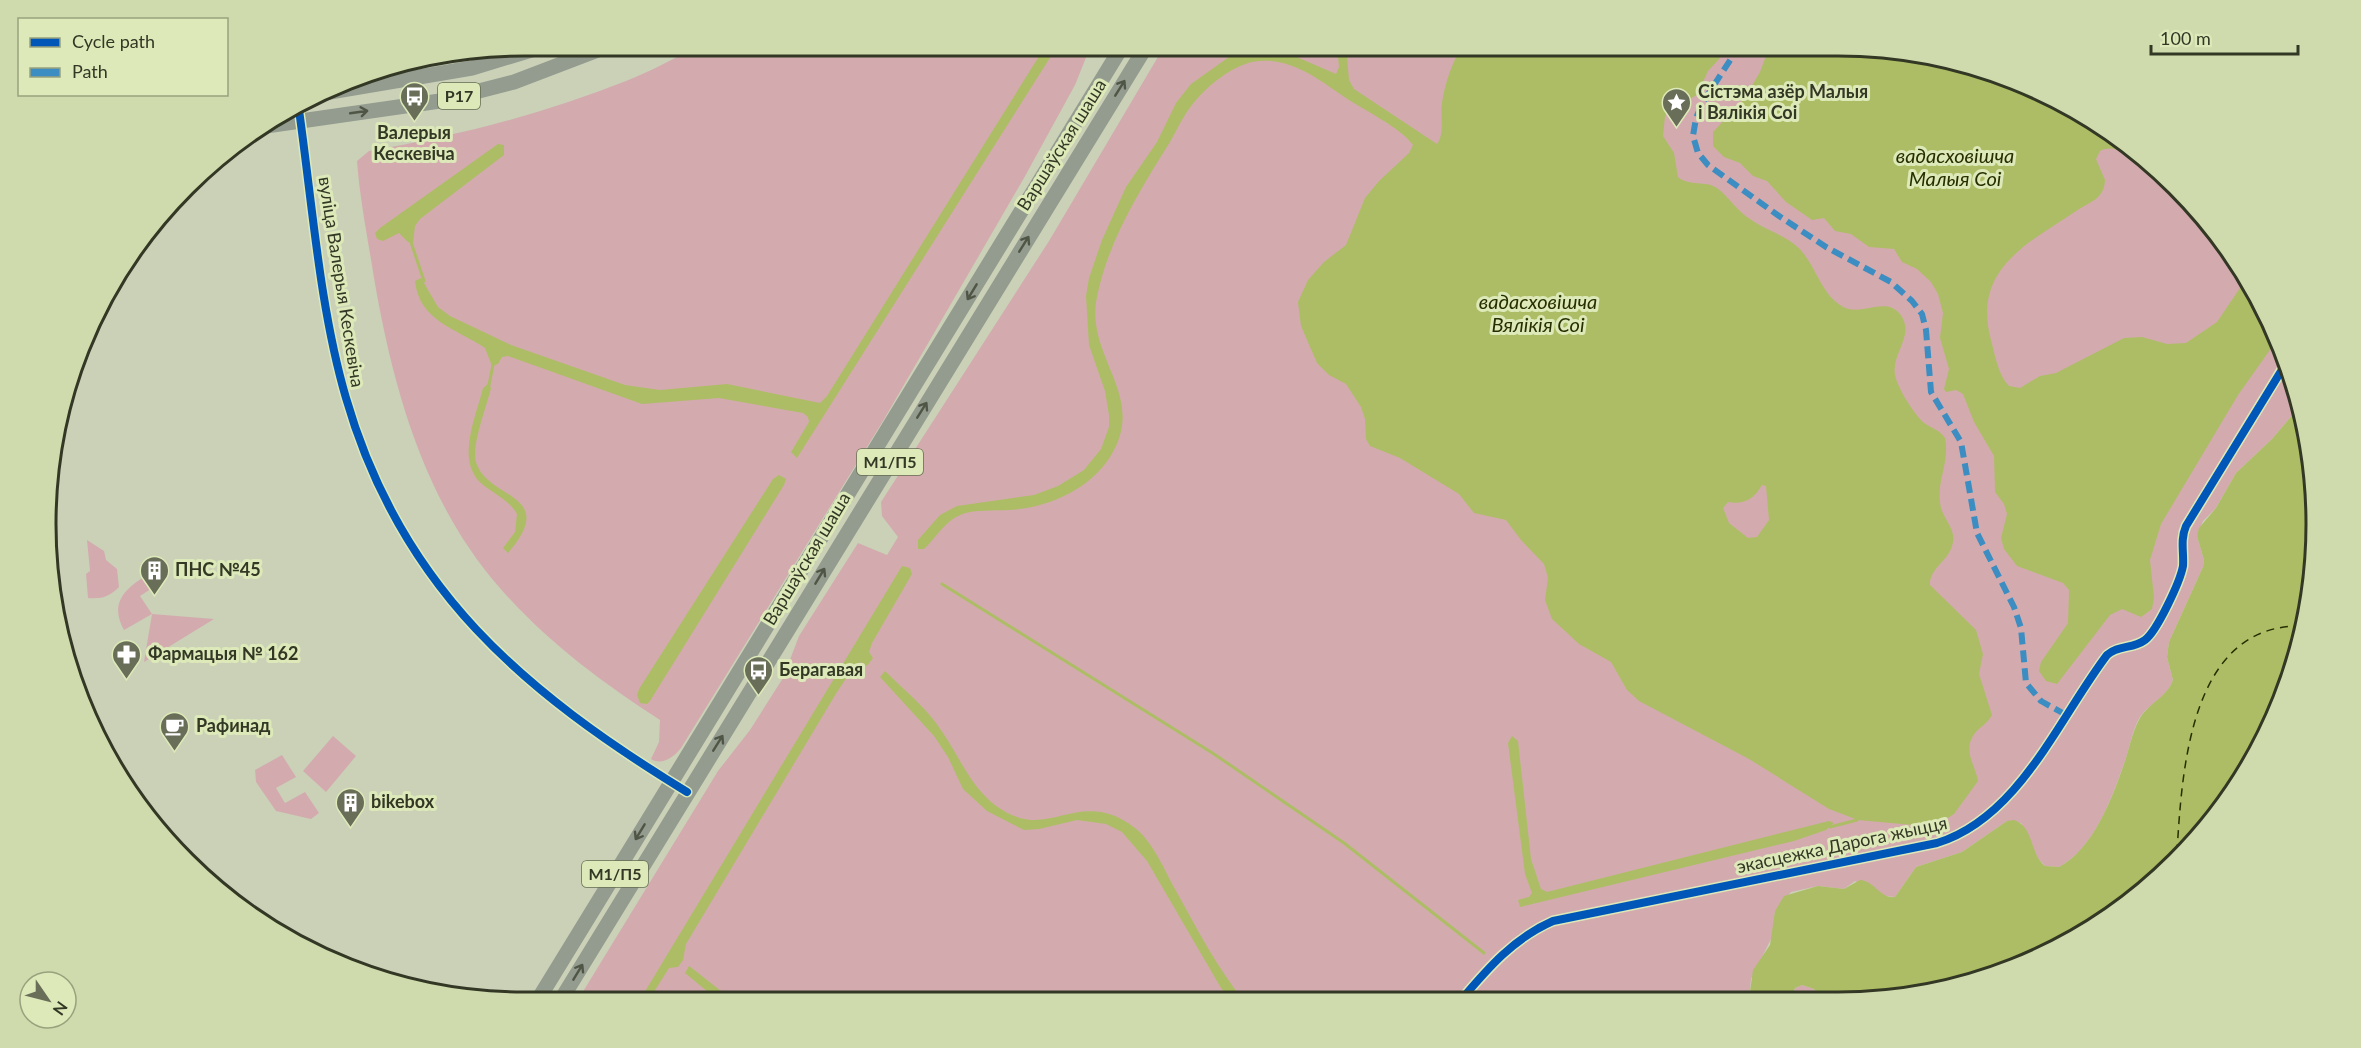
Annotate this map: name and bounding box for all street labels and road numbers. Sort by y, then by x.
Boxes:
street label: Варшаўская шаша [1012,75,1110,214]
road number: Р17 [438,83,480,109]
street label: вуліца Валерыя Кескевіча [314,175,370,389]
road number: М1/П5 [857,449,923,475]
street label: Варшаўская шаша [758,488,854,629]
street label: экасцежка Дарога жыцця [1734,811,1949,877]
road number: М1/П5 [582,861,648,887]

